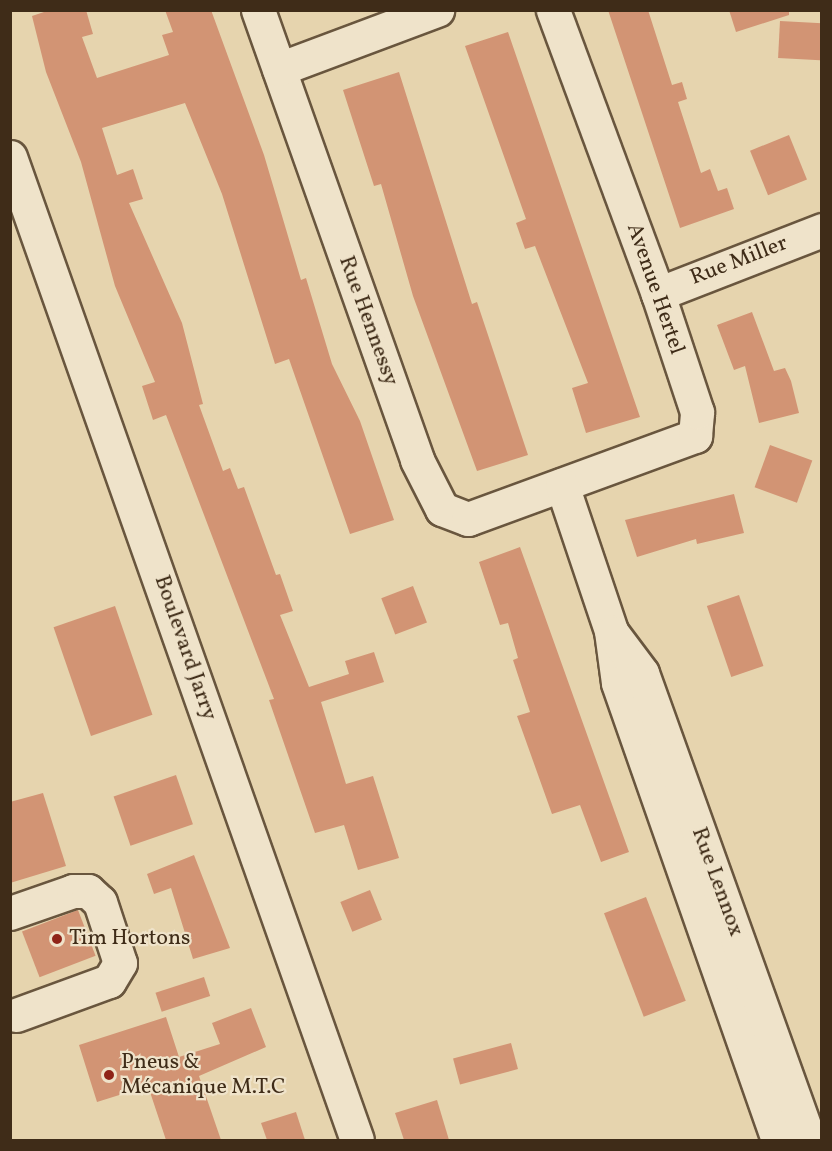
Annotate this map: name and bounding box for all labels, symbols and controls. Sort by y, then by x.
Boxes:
street label: Avenue Hertel [620,220,690,358]
street label: Rue Miller [687,230,791,292]
street label: Rue Hennessy [332,252,404,390]
street label: Boulevard Jarry [148,572,222,724]
street label: Rue Lennox [685,824,749,940]
place label: Tim Hortons [69,926,191,952]
marker: Tim Hortons [50,932,64,946]
place label: Pneus & Mécanique M.T.C [121,1049,285,1100]
marker: Pneus & Mécanique M.T.C [102,1068,116,1082]

